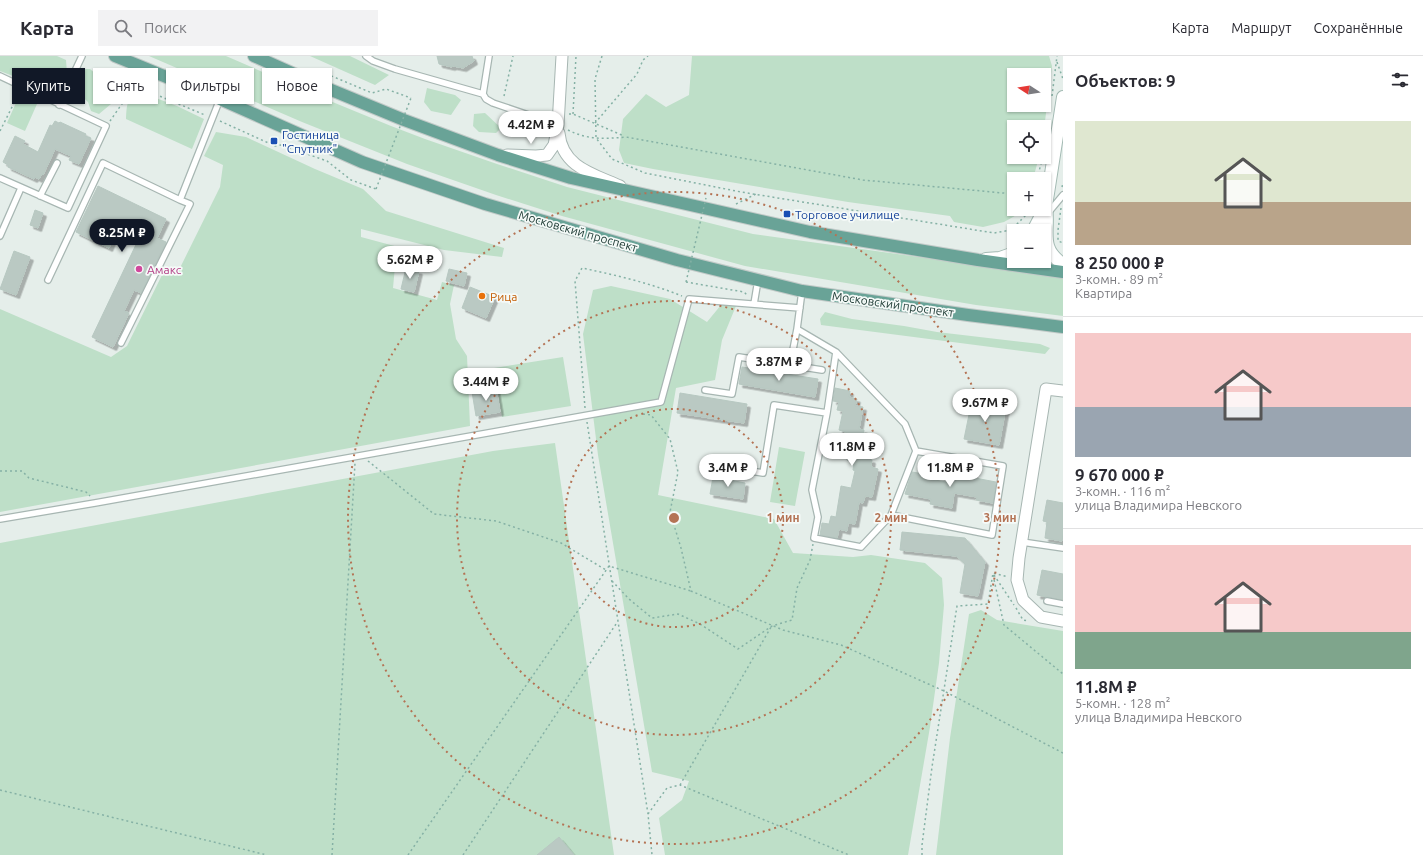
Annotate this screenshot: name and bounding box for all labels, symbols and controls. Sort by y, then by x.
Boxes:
search box [98,10,378,46]
text: Карта [20,17,74,39]
icon: search [112,17,134,39]
text: Поиск [144,19,187,36]
text: Карта [1172,20,1209,36]
text: Маршрут [1231,20,1292,36]
text: Сохранённые [1314,20,1403,36]
chip: Купить [12,68,85,104]
chip: Снять [93,68,158,104]
chip: Фильтры [166,68,254,104]
chip: Новое [262,68,332,104]
north arrow [1007,68,1051,112]
map controls [1007,68,1051,268]
icon: filters [1389,69,1411,91]
text: Объектов: 9 [1075,71,1175,90]
pin: 4.42M ₽ [494,111,568,145]
text: 4.42M ₽ [507,117,555,131]
button: locate [1007,120,1051,164]
place label: Гостиница "Спутник" [282,128,339,155]
marker: Гостиница "Спутник" [269,136,279,146]
icon: home [1207,147,1279,219]
button: + [1007,172,1051,216]
street label: Московский проспект [517,208,639,254]
place label: Торговое училище [795,208,900,221]
marker: Торговое училище [782,209,792,219]
pin: 8.25M ₽ [85,219,159,253]
button: − [1007,224,1051,268]
text: 8.25M ₽ [98,225,146,239]
pin: 5.62M ₽ [373,246,447,280]
text: 5.62M ₽ [386,252,434,266]
text: 8 250 000 ₽ [1075,253,1164,272]
place label: Амакс [147,263,182,276]
marker: Амакс [134,264,144,274]
text: 3-комн. · 89 m² [1075,272,1163,286]
text: Квартира [1075,286,1132,300]
street label: Московский проспект [831,289,955,319]
place label: Рица [490,290,517,303]
marker: Рица [477,291,487,301]
pin: 3.87M ₽ [742,348,816,382]
text: 3.87M ₽ [755,354,803,368]
icon: home [1207,359,1279,431]
pin: 3.44M ₽ [449,368,523,402]
text: 3.44M ₽ [462,374,510,388]
pin: 9.67M ₽ [948,389,1022,423]
text: 9.67M ₽ [961,395,1009,409]
pin: 11.8M ₽ [815,433,889,467]
text: 11.8M ₽ [828,439,876,453]
pin: 3.4M ₽ [695,454,761,488]
pin: 11.8M ₽ [913,454,987,488]
text: 3.4M ₽ [708,460,748,474]
text: 11.8M ₽ [926,460,974,474]
text: 9 670 000 ₽ [1075,465,1164,484]
text: 3-комн. · 116 m² [1075,484,1170,498]
text: улица Владимира Невского [1075,498,1242,512]
centre of rings [667,511,681,525]
text: 1 мин [766,511,800,524]
text: 2 мин [874,511,908,524]
text: 3 мин [983,511,1017,524]
icon: home [1207,571,1279,643]
text: 11.8M ₽ [1075,677,1137,696]
text: 5-комн. · 128 m² [1075,696,1170,710]
text: улица Владимира Невского [1075,710,1242,724]

